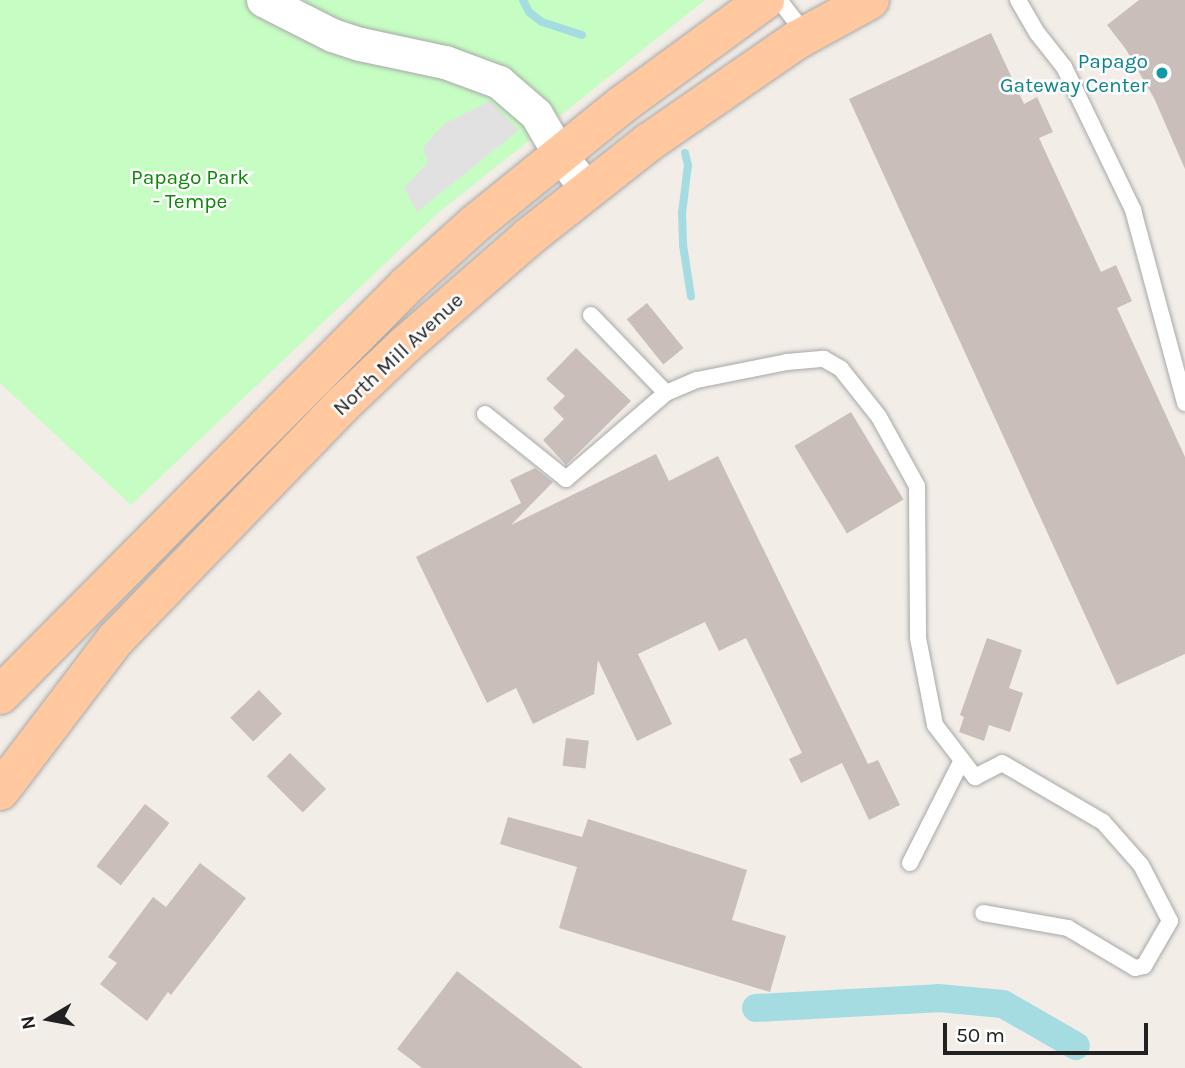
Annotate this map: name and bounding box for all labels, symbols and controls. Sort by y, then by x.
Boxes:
place label: Papago Gateway Center [1000,48,1148,98]
marker: Papago Gateway Center [1154,65,1170,81]
park label: Papago Park - Tempe [131,164,249,214]
street label: North Mill Avenue [328,287,468,421]
north arrow [14,984,84,1054]
scale bar [947,1009,1152,1052]
text: N [16,1014,40,1031]
text: 50 m [956,1023,1005,1047]

